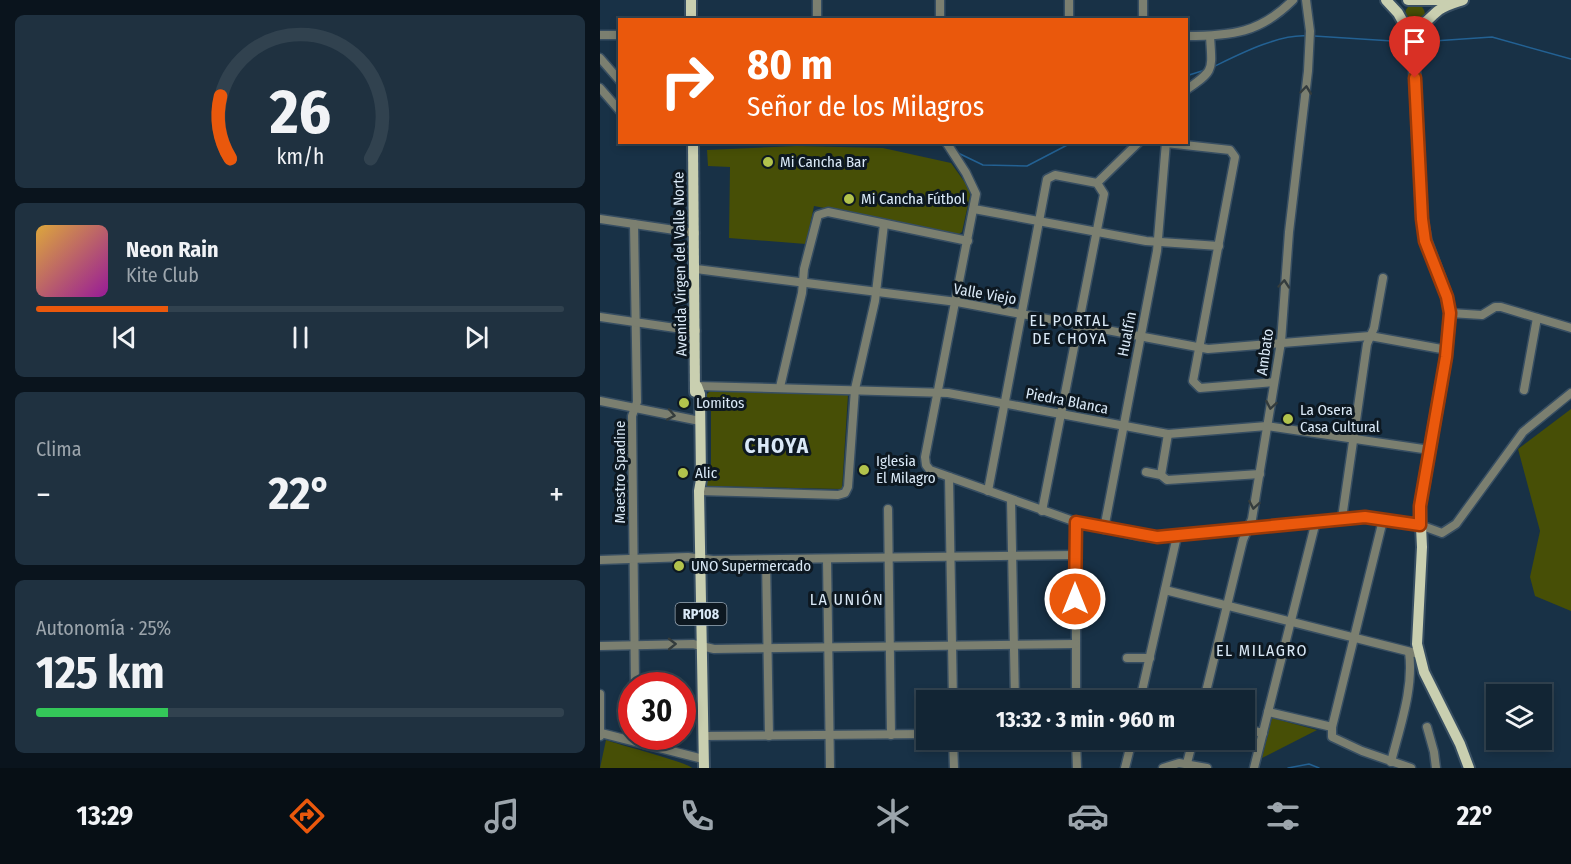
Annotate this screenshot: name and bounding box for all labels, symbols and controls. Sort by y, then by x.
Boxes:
pin [1389,16,1440,78]
icon: arrive [1398,25,1431,58]
text: 80 m [747,40,833,90]
icon: right [648,42,726,120]
text: 26 [268,75,331,150]
one-way arrow [1299,85,1312,94]
text: Señor de los Milagros [747,91,984,123]
text: km/h [276,144,324,170]
place label: Mi Cancha Bar [780,153,867,171]
marker: Mi Cancha Bar [761,155,775,169]
street label: Avenida Virgen del Valle Norte [669,171,691,357]
place label: Mi Cancha Fútbol [861,190,966,208]
marker: Mi Cancha Fútbol [842,192,856,206]
text: Neon Rain [126,236,219,263]
text: Kite Club [126,263,199,287]
one-way arrow [1277,279,1290,288]
street label: Valle Viejo [952,280,1018,308]
street label: Hualfín [1114,310,1140,358]
district label: EL PORTAL DE CHOYA [1030,311,1110,348]
icon: previous [108,321,141,354]
icon: pause [284,321,317,354]
icon: next [460,321,493,354]
street label: Ambato [1253,327,1277,377]
street label: Piedra Blanca [1024,384,1110,418]
place label: Lomitos [696,394,745,412]
marker: Lomitos [677,396,691,410]
one-way arrow [1265,400,1277,409]
place label: La Osera Casa Cultural [1300,401,1380,436]
one-way arrow [665,408,675,421]
marker: La Osera Casa Cultural [1281,412,1295,426]
street label: Maestro Spadine [611,421,629,523]
district label: CHOYA [744,433,810,459]
text: Clima [36,437,81,461]
place label: Iglesia El Milagro [876,452,936,487]
marker: Iglesia El Milagro [857,463,871,477]
place label: Alic [695,464,718,482]
marker: Alic [676,466,690,480]
text: 22° [269,467,331,521]
text: − [36,475,51,515]
text: + [549,475,564,515]
one-way arrow [1249,500,1261,509]
place label: UNO Supermercado [691,557,811,575]
marker: UNO Supermercado [672,559,686,573]
position arrow [1043,567,1107,631]
district label: LA UNIÓN [810,590,884,609]
road number: RP108 [676,603,726,625]
text: Autonomía · 25% [36,616,171,640]
one-way arrow [667,638,676,651]
district label: EL MILAGRO [1216,641,1308,660]
text: 125 km [36,646,165,700]
speed limit sign: 30 [618,672,696,750]
map controls [1486,684,1552,750]
button: layers [1486,684,1552,750]
text: 13:32 · 3 min · 960 m [996,706,1175,733]
icon: directions [286,795,328,837]
icon: music [481,795,523,837]
icon: phone [676,795,718,837]
icon: climate [872,795,914,837]
icon: car [1067,795,1109,837]
icon: filters [1262,795,1304,837]
text: 13:29 [77,800,133,832]
text: 22° [1457,800,1494,832]

